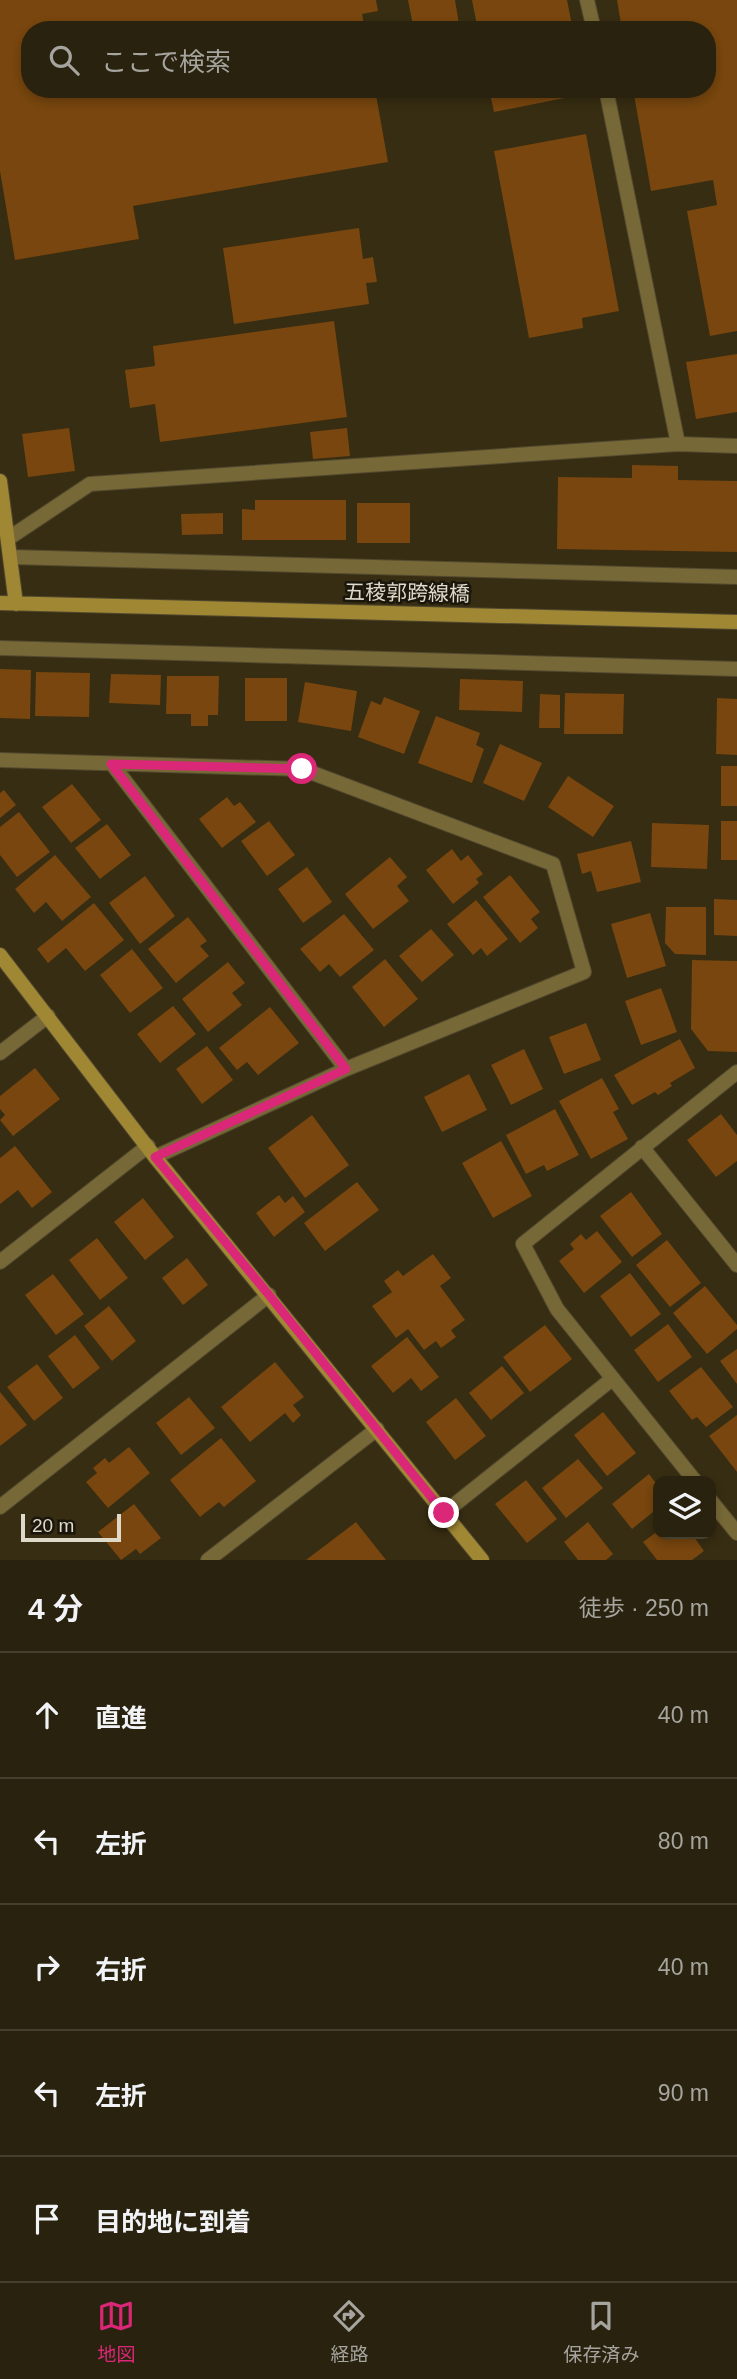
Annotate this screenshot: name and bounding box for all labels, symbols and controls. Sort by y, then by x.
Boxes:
search box [21,21,716,98]
icon: search [45,41,83,79]
text: ここで検索 [101,47,231,77]
street label: 五稜郭跨線橋 [344,580,470,605]
route start [286,753,317,784]
map controls [653,1476,716,1539]
button: layers [653,1476,716,1539]
route end [428,1497,459,1528]
scale bar [21,1511,121,1543]
text: 20 m [32,1515,74,1536]
text: 4 分 [28,1592,83,1625]
text: 徒歩 · 250 m [579,1595,709,1621]
icon: ahead [28,1696,66,1734]
text: 40 m [658,1702,709,1728]
text: 直進 [95,1703,147,1733]
icon: left [28,1822,66,1860]
text: 80 m [658,1828,709,1854]
text: 左折 [95,1829,147,1859]
icon: right [28,1948,66,1986]
text: 40 m [658,1954,709,1980]
text: 右折 [95,1955,147,1985]
icon: left [28,2074,66,2112]
text: 90 m [658,2080,709,2106]
text: 左折 [95,2081,147,2111]
icon: arrive [28,2200,66,2238]
text: 目的地に到着 [95,2207,251,2237]
tab: 地図 [97,2297,136,2366]
tab: 経路 [330,2297,369,2366]
tab: 保存済み [563,2297,640,2366]

